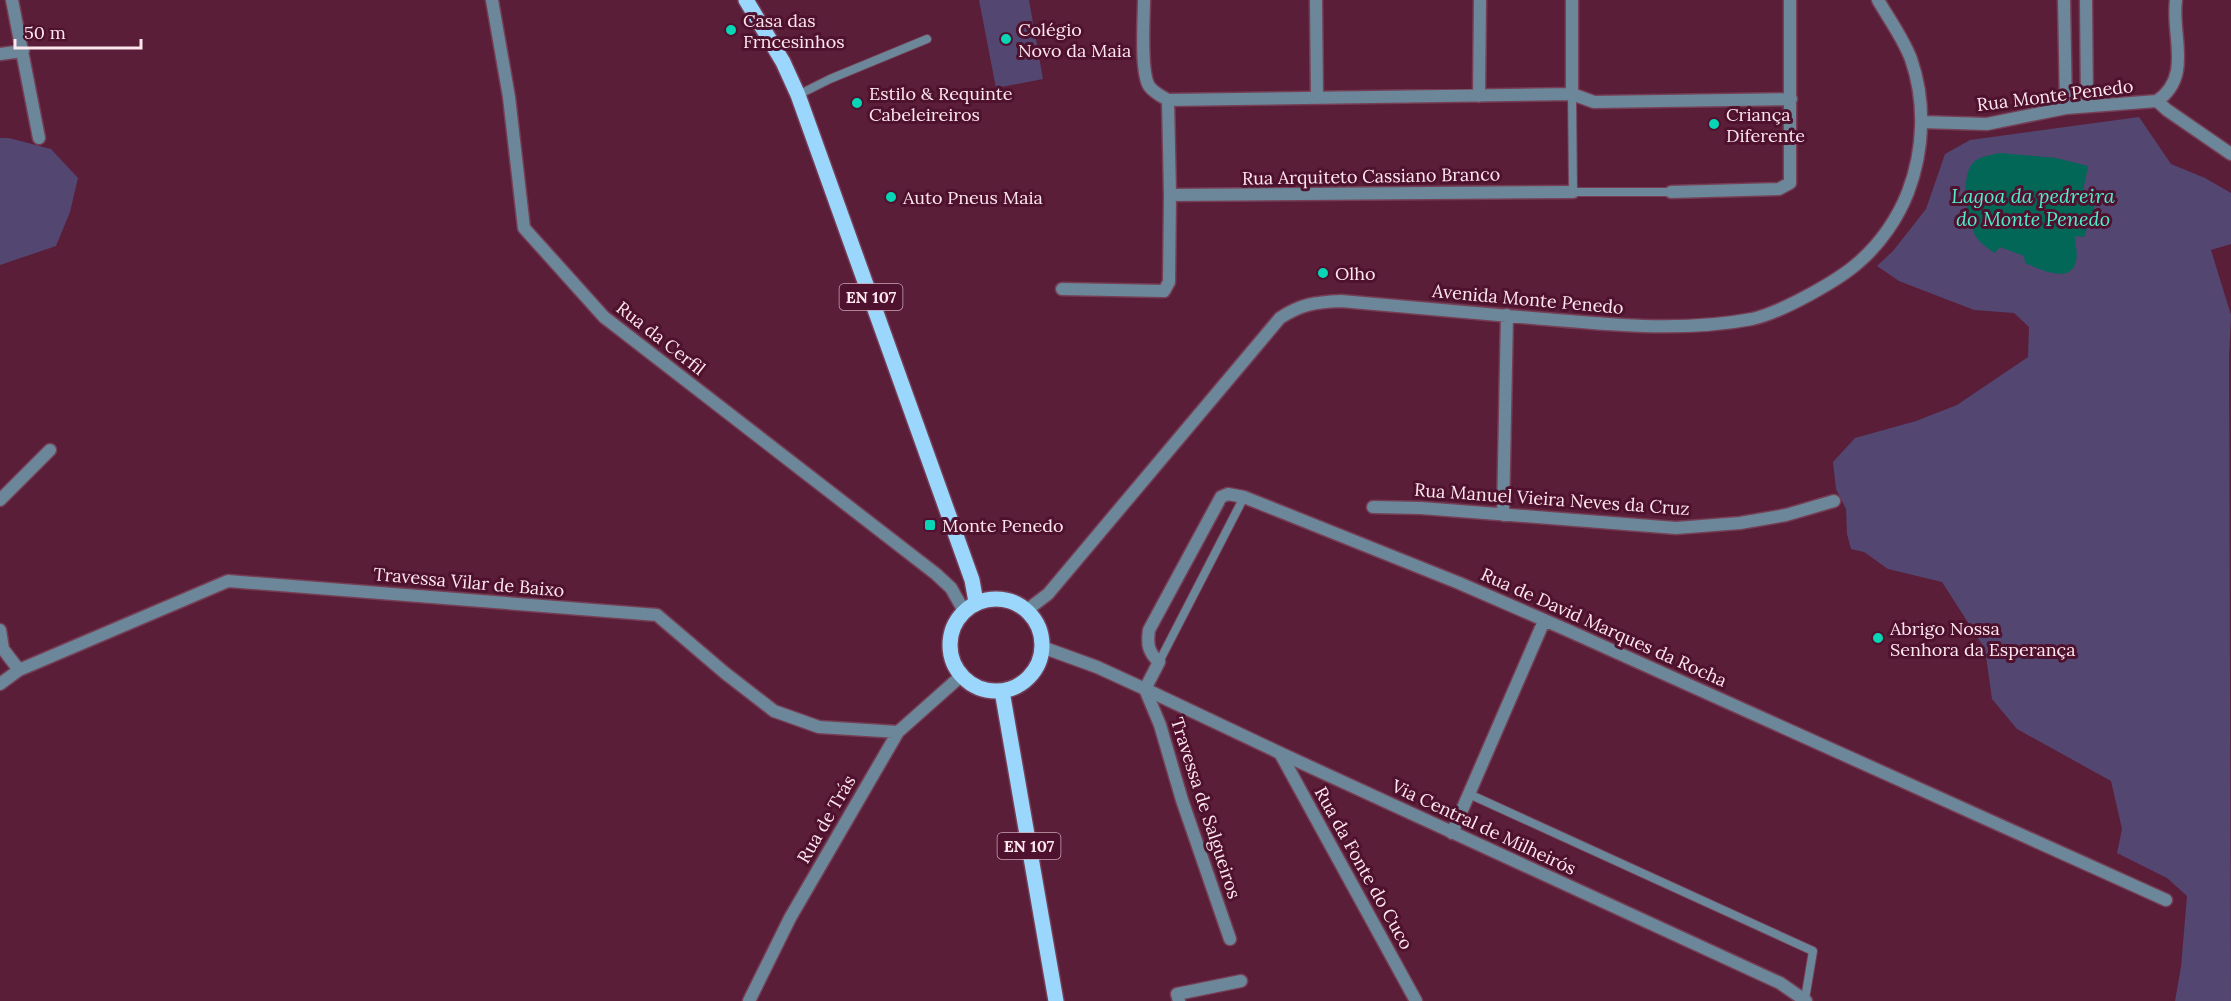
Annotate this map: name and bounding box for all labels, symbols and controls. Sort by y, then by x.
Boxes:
place label: Casa das Frncesinhos [743,9,845,53]
scale bar [15,12,141,50]
place label: Colégio Novo da Maia [1018,18,1131,62]
text: 50 m [24,21,66,44]
marker: Casa das Frncesinhos [724,23,738,37]
marker: Colégio Novo da Maia [999,32,1013,46]
street label: Rua Monte Penedo [1975,74,2135,116]
place label: Estilo & Requinte Cabeleireiros [869,82,1013,126]
marker: Estilo & Requinte Cabeleireiros [850,96,864,110]
place label: Criança Diferente [1726,103,1805,147]
marker: Criança Diferente [1707,117,1721,131]
street label: Rua Arquiteto Cassiano Branco [1242,162,1500,190]
water label: Lagoa da pedreira do Monte Penedo [1951,183,2115,231]
place label: Auto Pneus Maia [902,186,1043,209]
marker: Auto Pneus Maia [884,190,898,204]
place label: Olho [1335,262,1376,285]
marker: Olho [1316,266,1330,280]
street label: Avenida Monte Penedo [1430,279,1625,319]
road number: EN 107 [840,284,902,310]
street label: Rua da Cerfil [612,296,710,380]
street label: Rua Manuel Vieira Neves da Cruz [1413,478,1691,520]
place label: Monte Penedo [942,514,1064,537]
marker: Monte Penedo [923,518,937,532]
street label: Travessa Vilar de Baixo [373,562,565,602]
street label: Rua de David Marques da Rocha [1477,562,1731,692]
place label: Abrigo Nossa Senhora da Esperança [1889,617,2075,661]
marker: Abrigo Nossa Senhora da Esperança [1871,631,1885,645]
street label: Travessa de Salgueiros [1166,715,1246,901]
street label: Rua de Trás [792,771,860,867]
street label: Via Central de Milheirós [1387,774,1580,880]
street label: Rua da Fonte do Cuco [1310,783,1418,953]
road number: EN 107 [998,833,1060,859]

